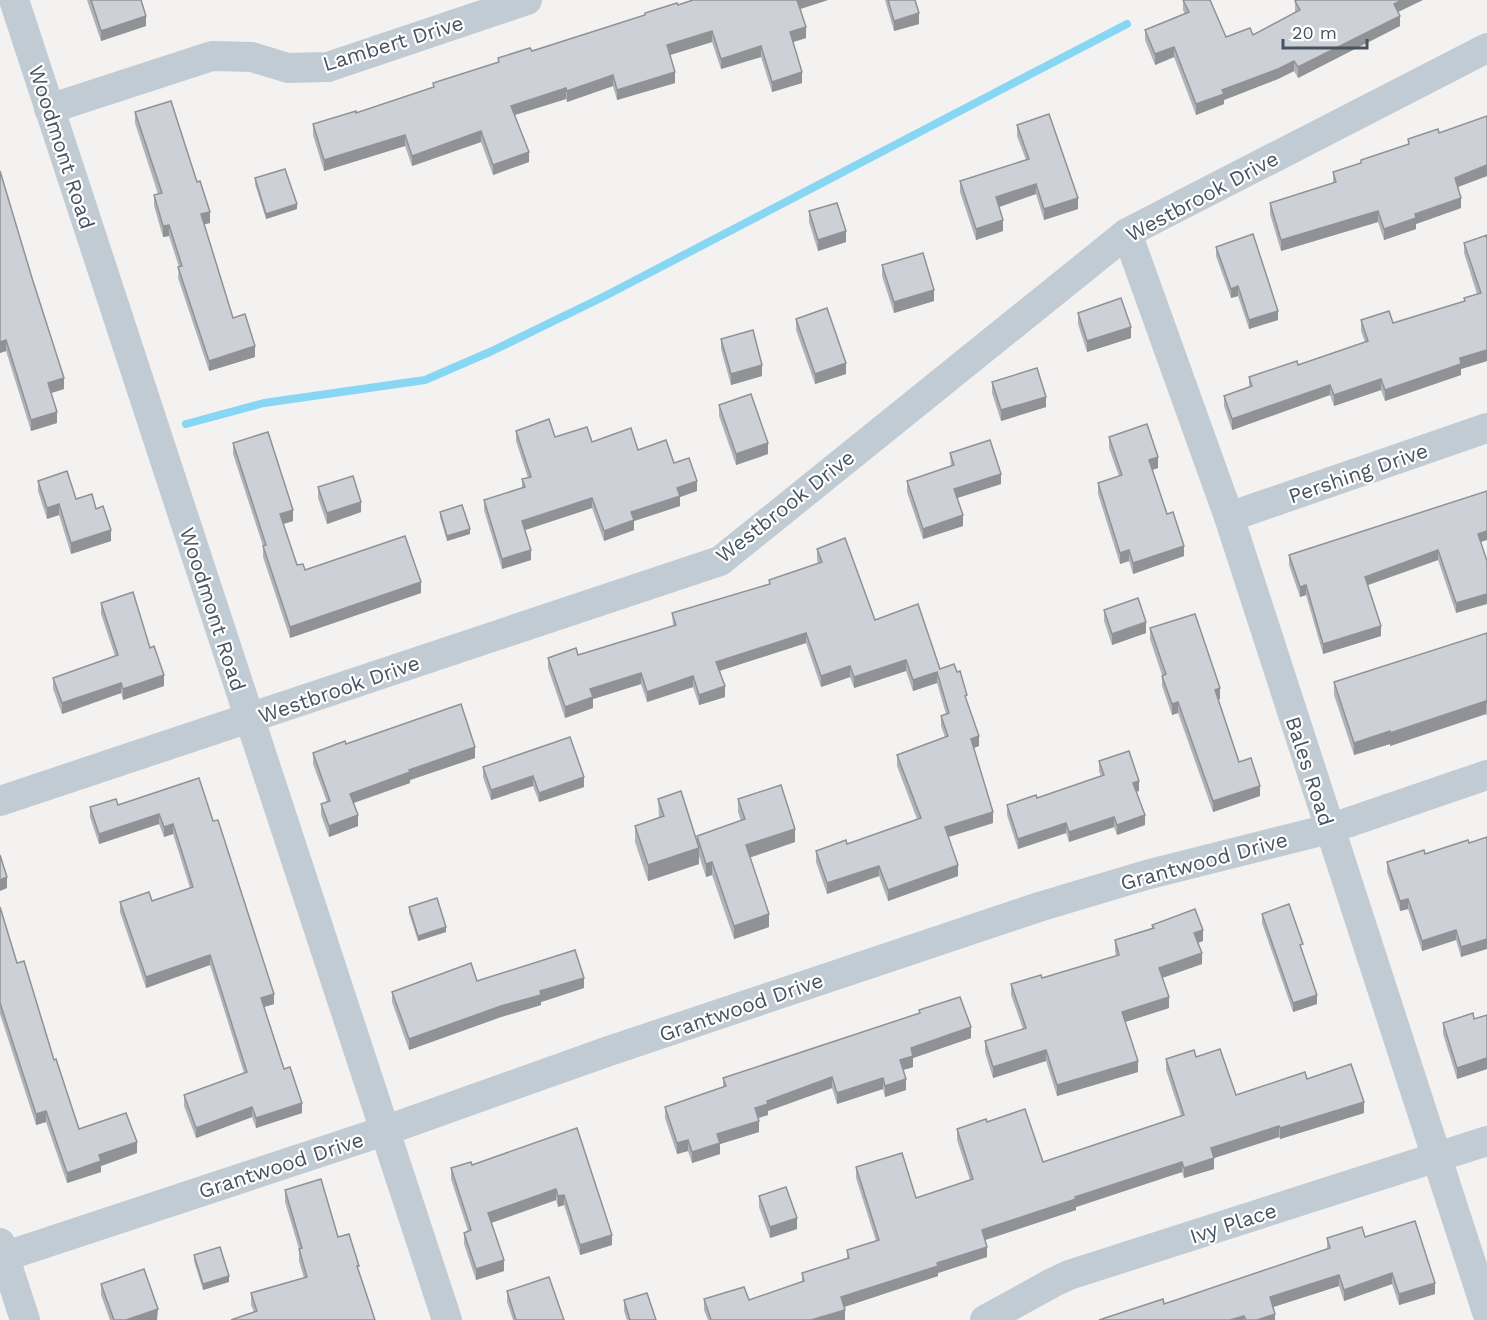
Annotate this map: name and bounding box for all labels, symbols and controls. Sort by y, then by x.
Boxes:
street label: Lambert Drive [320,10,466,76]
scale bar [1283,12,1367,50]
text: 20 m [1292,22,1337,43]
street label: Woodmont Road [24,62,100,232]
street label: Westbrook Drive [1122,145,1282,247]
street label: Pershing Drive [1285,437,1431,509]
street label: Westbrook Drive [711,444,859,568]
street label: Woodmont Road [175,524,251,694]
street label: Westbrook Drive [255,650,423,728]
street label: Bales Road [1281,713,1339,829]
street label: Grantwood Drive [1118,827,1290,895]
street label: Grantwood Drive [656,967,826,1047]
street label: Grantwood Drive [195,1127,367,1203]
street label: Ivy Place [1187,1197,1279,1249]

